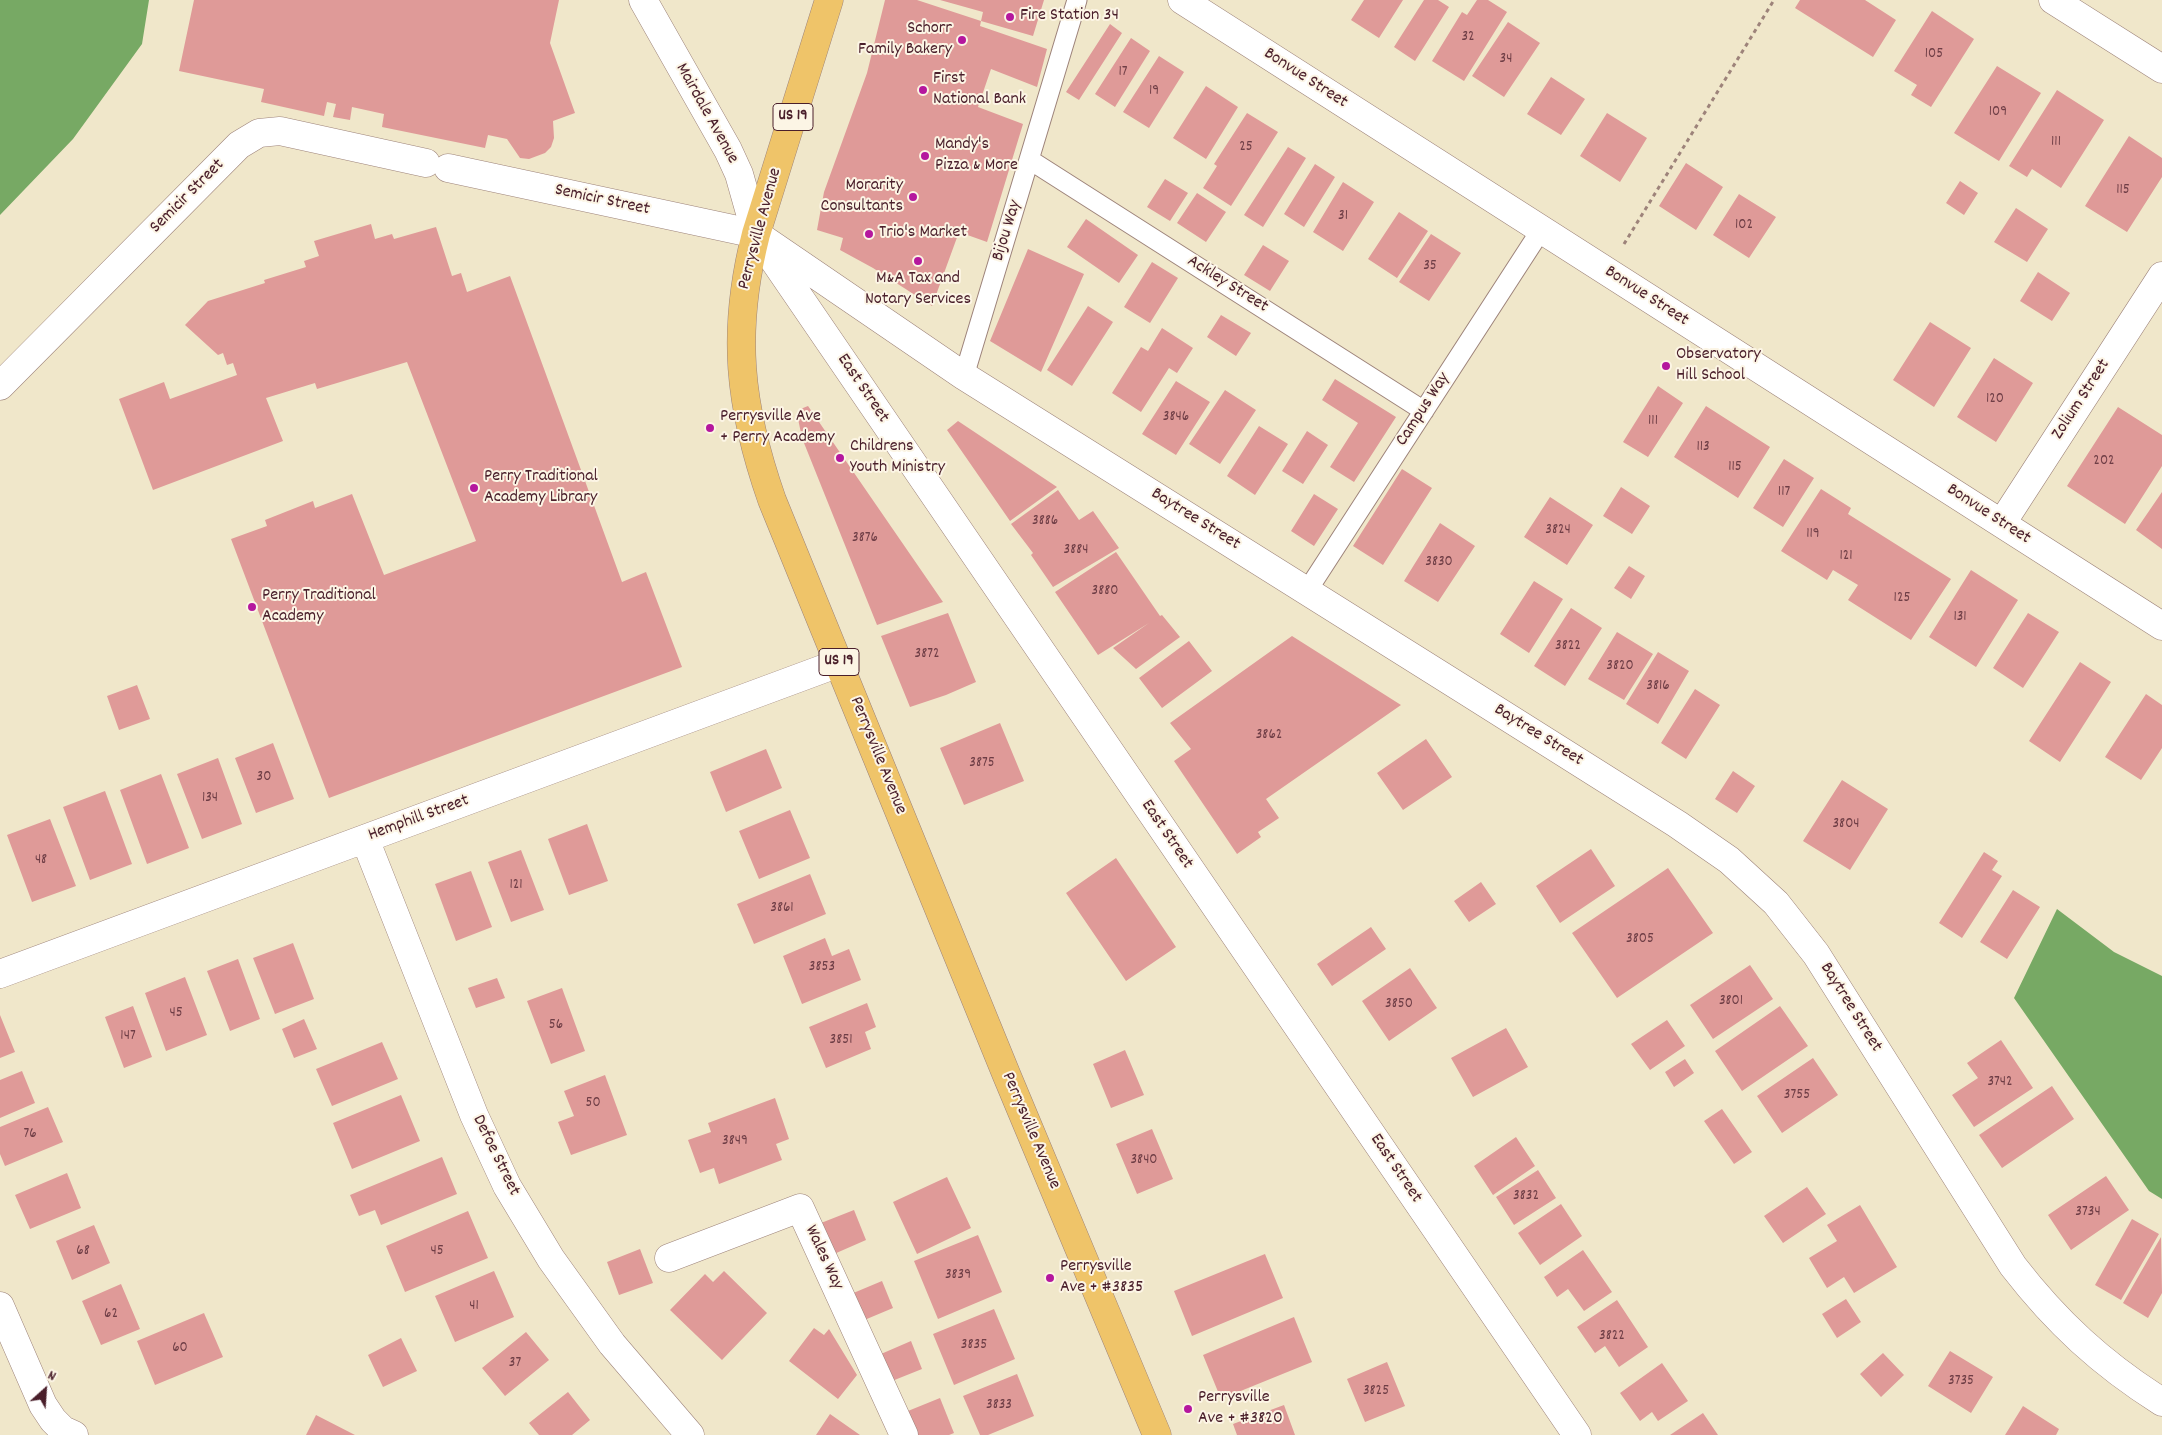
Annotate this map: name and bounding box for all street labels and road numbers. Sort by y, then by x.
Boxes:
street label: Bonvue Street [1259,44,1351,114]
street label: Mairdale Avenue [670,60,742,168]
road number: US 19 [773,104,813,130]
street label: Semicir Street [146,155,230,239]
street label: Perrysville Avenue [734,166,788,292]
street label: Semicir Street [553,180,651,222]
street label: Bijou Way [989,198,1027,264]
street label: Ackley Street [1182,252,1272,318]
street label: Bonvue Street [1600,262,1692,332]
street label: East Street [831,350,893,428]
street label: Zolium Street [2048,356,2116,444]
street label: Campus Way [1392,369,1456,451]
street label: Bonvue Street [1942,480,2034,550]
street label: Baytree Street [1146,484,1244,556]
road number: US 19 [819,649,859,676]
street label: Perrysville Avenue [844,694,910,818]
street label: Baytree Street [1489,700,1587,772]
street label: Hemphill Street [366,791,472,847]
street label: East Street [1135,796,1197,874]
street label: Baytree Street [1814,959,1886,1057]
street label: Perrysville Avenue [996,1069,1064,1193]
street label: Defoe Street [466,1112,524,1200]
street label: East Street [1364,1130,1426,1208]
street label: Wales Way [799,1222,847,1294]

